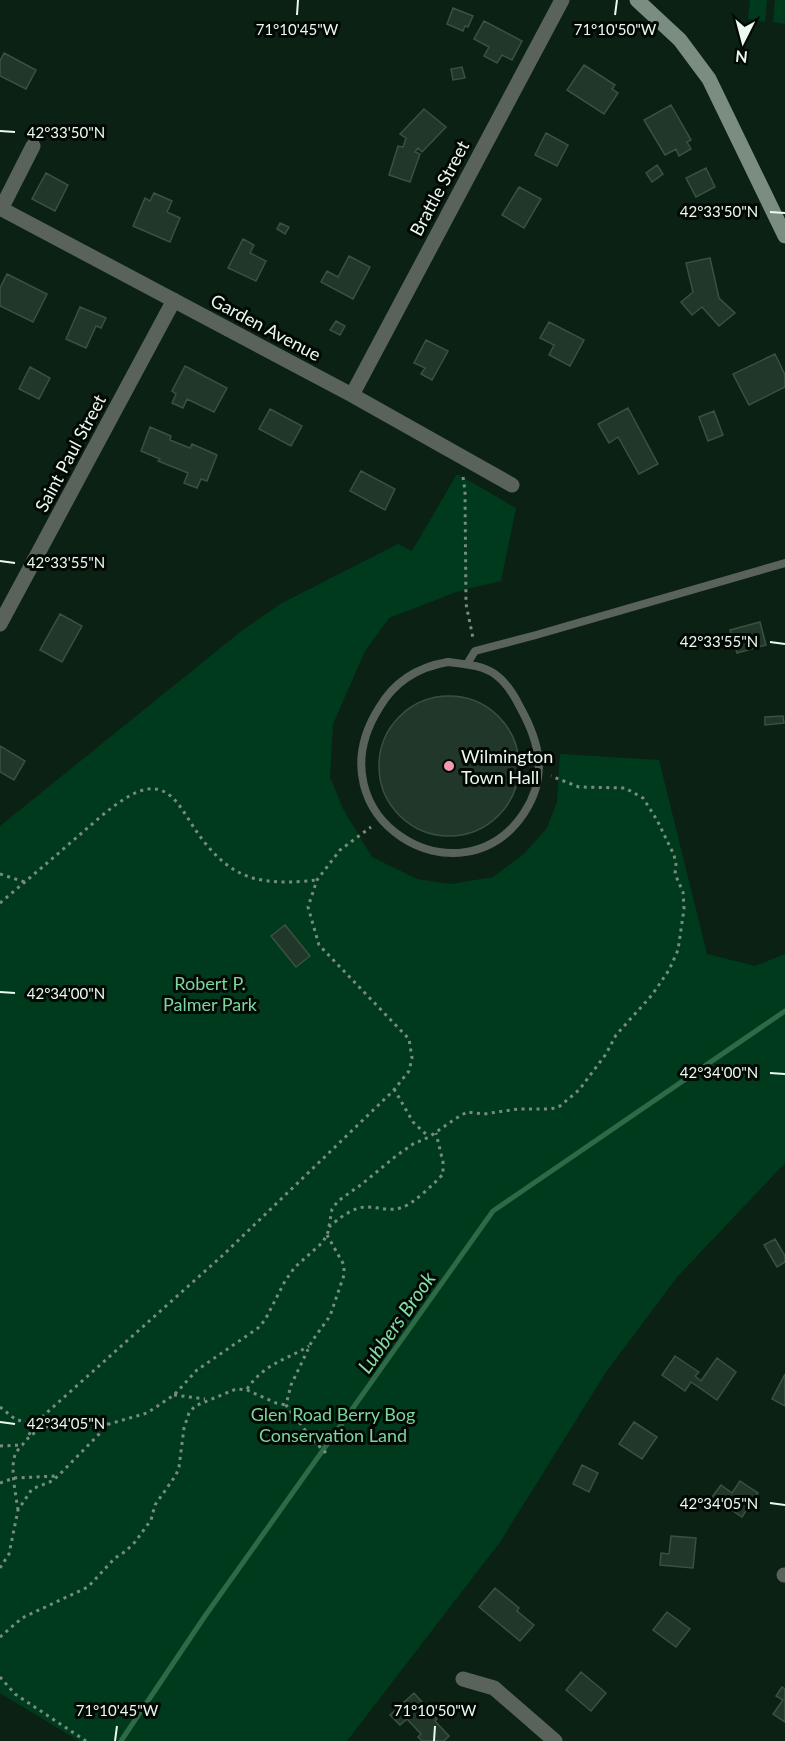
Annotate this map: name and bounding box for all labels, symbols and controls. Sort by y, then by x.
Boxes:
north arrow [713,12,773,72]
text: 71°10'45"W [256,20,339,38]
text: 71°10'50"W [574,20,657,38]
text: N [734,47,749,68]
text: 42°33'50"N [27,123,105,141]
street label: Brattle Street [405,136,474,239]
text: 42°33'50"N [680,202,758,220]
street label: Garden Avenue [207,289,325,365]
street label: Saint Paul Street [30,390,110,515]
text: 42°33'55"N [27,553,105,571]
text: 42°33'55"N [680,632,758,650]
place label: Wilmington Town Hall [461,745,553,788]
marker: Wilmington Town Hall [442,759,456,773]
park label: Robert P. Palmer Park [163,972,258,1015]
text: 42°34'00"N [27,984,105,1002]
text: 42°34'00"N [680,1063,758,1081]
water label: Lubbers Brook [352,1266,440,1377]
park label: Glen Road Berry Bog Conservation Land [251,1403,415,1446]
text: 42°34'05"N [27,1414,105,1432]
text: 42°34'05"N [680,1494,758,1512]
text: 71°10'45"W [76,1701,159,1719]
text: 71°10'50"W [394,1701,477,1719]

